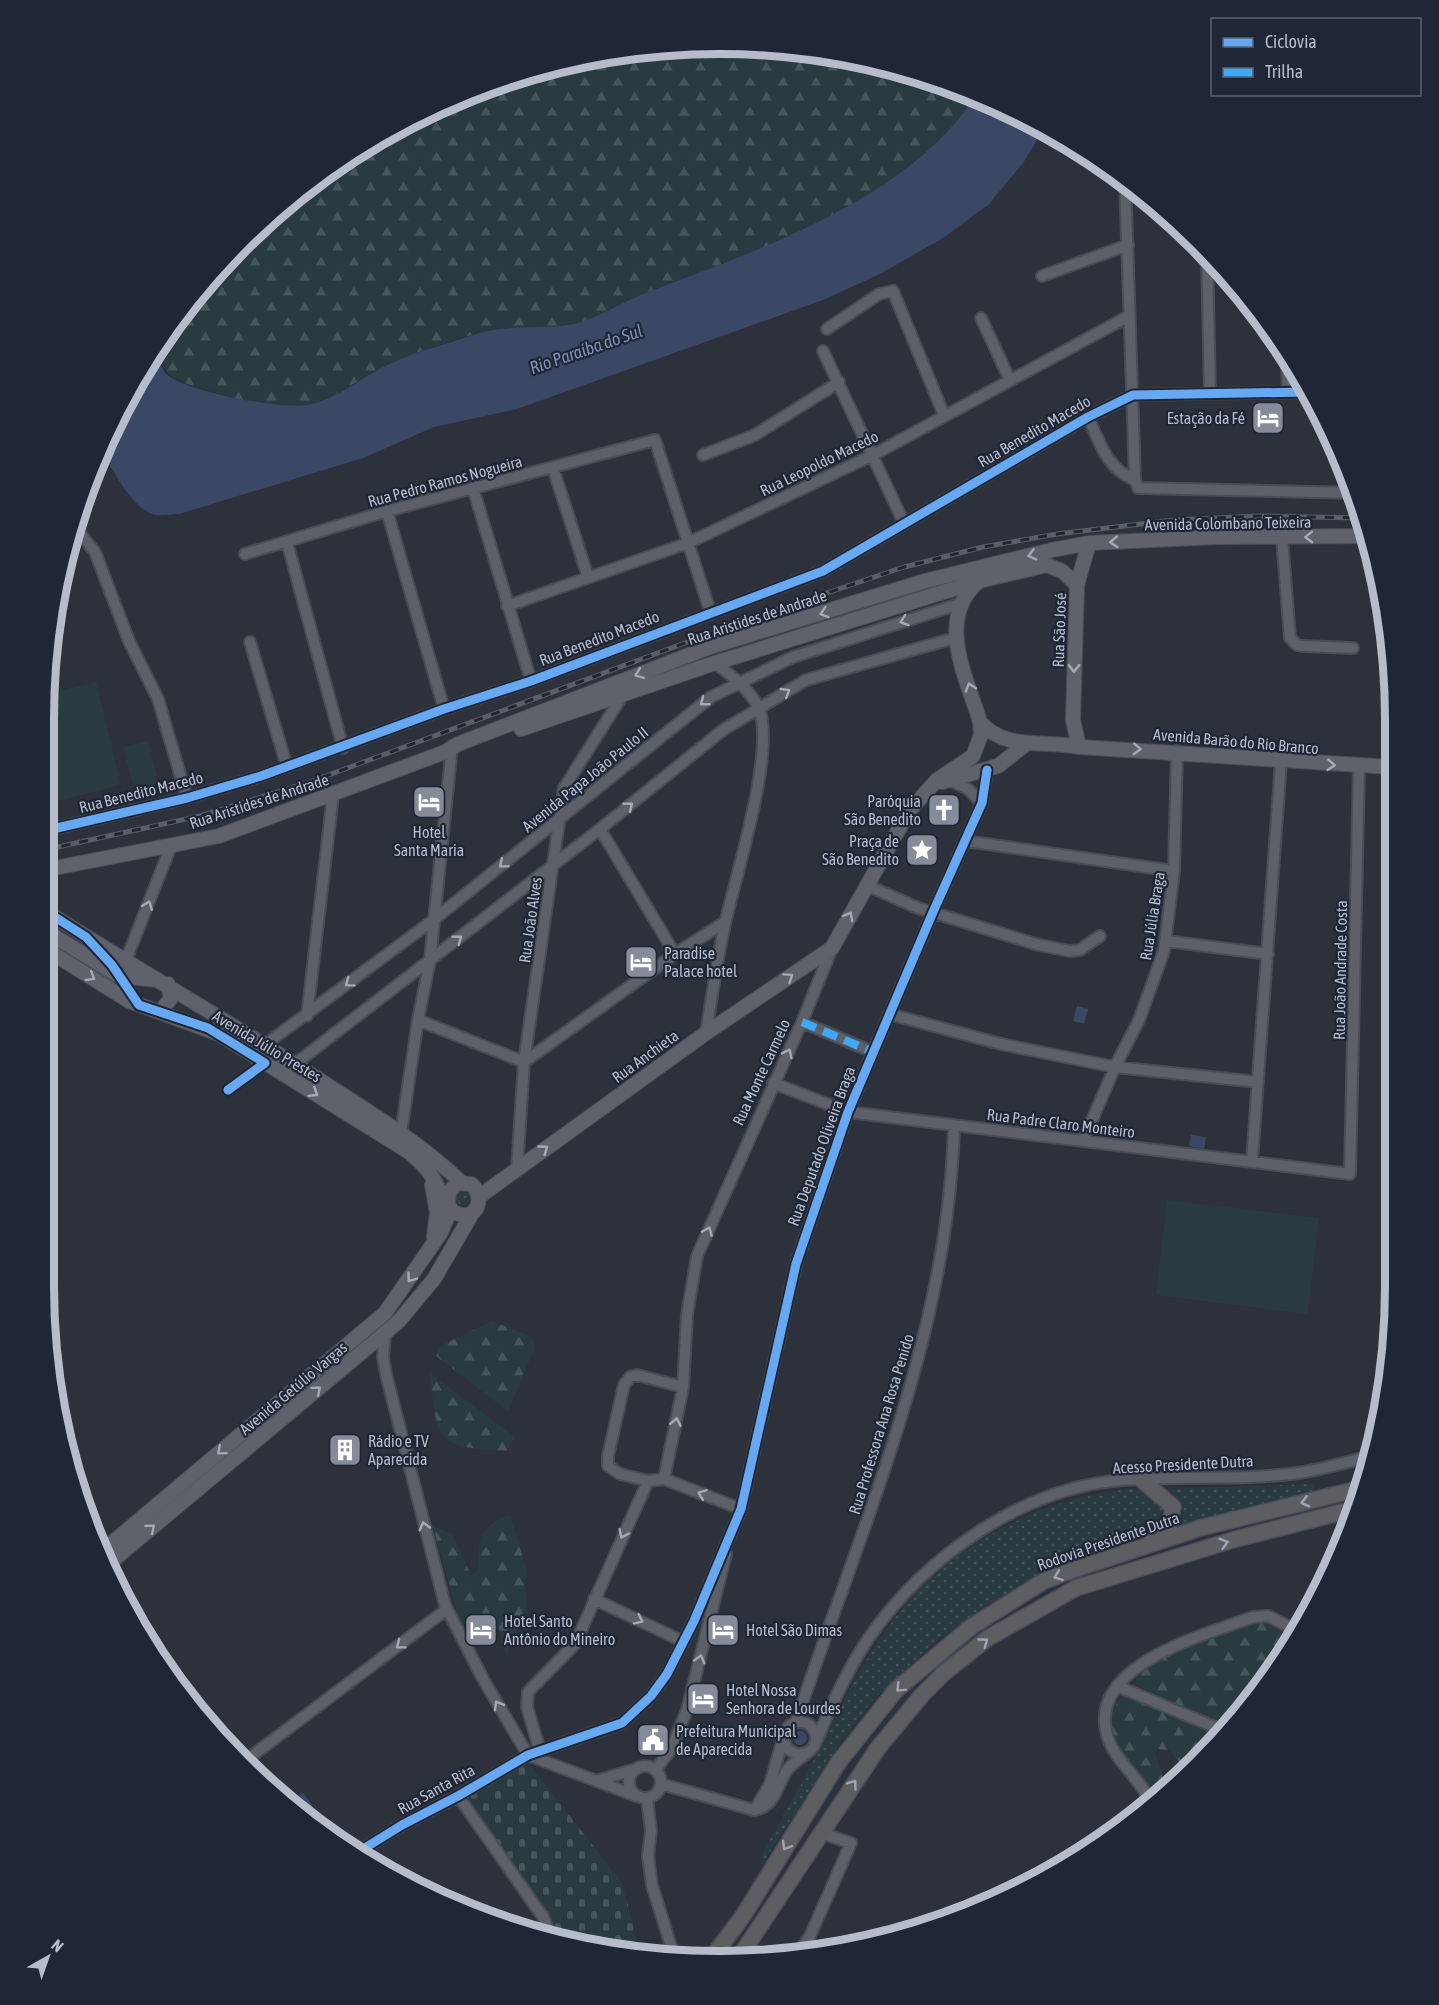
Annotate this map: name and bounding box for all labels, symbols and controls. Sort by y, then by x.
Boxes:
legend [1211,18,1421,96]
text: Ciclovia [1265,31,1317,52]
text: Trilha [1265,61,1303,82]
water label: Rio Paraíba do Sul [527,320,645,378]
street label: Rua Benedito Macedo [975,391,1093,471]
hotel icon: Estação da Fé [1250,400,1286,436]
place label: Estação da Fé [1167,409,1245,428]
street label: Rua Leopoldo Macedo [757,427,881,500]
street label: Rua Pedro Ramos Nogueira [366,452,524,511]
street label: Avenida Colombano Teixeira [1145,513,1311,533]
one-way arrow [1305,531,1314,543]
one-way arrow [1110,536,1119,549]
one-way arrow [1027,547,1037,560]
street label: Rua Aristides de Andrade [685,586,829,648]
street label: Rua São José [1049,592,1069,668]
one-way arrow [819,606,830,618]
street label: Rua Benedito Macedo [537,607,661,669]
one-way arrow [899,614,910,627]
one-way arrow [1067,664,1080,673]
one-way arrow [634,667,645,680]
one-way arrow [964,682,977,693]
one-way arrow [780,687,790,699]
one-way arrow [700,695,711,706]
street label: Avenida Papa João Paulo II [518,723,652,836]
street label: Avenida Barão do Rio Branco [1152,725,1320,757]
one-way arrow [1133,743,1142,756]
one-way arrow [1327,758,1336,771]
street label: Rua Benedito Macedo [77,768,205,816]
street label: Rua Aristides de Andrade [187,770,331,832]
hotel icon: Hotel Santa Maria [411,784,447,820]
place label: Paróquia São Benedito [844,792,921,828]
church icon: Paróquia São Benedito [926,792,962,828]
one-way arrow [622,803,633,814]
place label: Hotel Santa Maria [394,823,464,859]
place label: Praça de São Benedito [822,832,899,868]
place icon: Praça de São Benedito [904,832,940,868]
one-way arrow [499,856,510,867]
street label: Rua Júlia Braga [1136,871,1169,962]
street label: Rua João Alves [515,876,545,964]
one-way arrow [140,900,153,911]
street label: Rua João Andrade Costa [1330,900,1350,1040]
one-way arrow [842,912,853,922]
one-way arrow [452,935,463,946]
hotel icon: Paradise Palace hotel [623,944,659,980]
place label: Paradise Palace hotel [664,944,738,980]
one-way arrow [85,970,95,982]
one-way arrow [783,973,794,984]
one-way arrow [345,976,356,987]
street label: Avenida Júlio Prestes [209,1006,325,1086]
street label: Rua Monte Carmelo [729,1016,793,1128]
street label: Rua Anchieta [608,1026,682,1086]
one-way arrow [780,1048,792,1059]
street label: Rua Deputado Oliveira Braga [784,1064,859,1229]
one-way arrow [308,1086,318,1098]
street label: Rua Padre Claro Monteiro [986,1105,1136,1141]
one-way arrow [537,1145,548,1156]
one-way arrow [700,1226,712,1237]
one-way arrow [407,1271,418,1282]
street label: Rua Professora Ana Rosa Penido [845,1332,917,1516]
street label: Avenida Getúlio Vargas [236,1338,351,1439]
one-way arrow [310,1386,321,1397]
one-way arrow [668,1417,681,1427]
building icon: Rádio e TV Aparecida [327,1432,363,1468]
place label: Rádio e TV Aparecida [368,1432,429,1469]
one-way arrow [217,1444,228,1455]
street label: Acesso Presidente Dutra [1112,1451,1254,1477]
one-way arrow [697,1489,708,1501]
one-way arrow [1300,1495,1310,1508]
street label: Rodovia Presidente Dutra [1035,1508,1181,1574]
one-way arrow [419,1521,432,1531]
one-way arrow [144,1524,155,1535]
one-way arrow [618,1527,630,1538]
one-way arrow [1218,1538,1229,1550]
one-way arrow [1053,1568,1064,1581]
hotel icon: Hotel Santo Antônio do Mineiro [463,1612,499,1648]
place label: Hotel Santo Antônio do Mineiro [504,1612,615,1648]
hotel icon: Hotel São Dimas [705,1612,741,1648]
one-way arrow [632,1613,643,1625]
place label: Hotel São Dimas [746,1621,842,1639]
one-way arrow [396,1637,407,1648]
one-way arrow [978,1638,989,1649]
one-way arrow [693,1654,706,1664]
one-way arrow [896,1680,907,1691]
hotel icon: Hotel Nossa Senhora de Lourdes [685,1681,721,1717]
place label: Hotel Nossa Senhora de Lourdes [726,1681,841,1717]
one-way arrow [494,1701,505,1711]
public building icon: Prefeitura Municipal de Aparecida [635,1722,671,1758]
place label: Prefeitura Municipal de Aparecida [676,1722,797,1759]
street label: Rua Santa Rita [394,1760,478,1818]
one-way arrow [846,1780,857,1791]
one-way arrow [783,1839,794,1850]
north arrow [18,1927,78,1987]
text: N [48,1936,67,1955]

